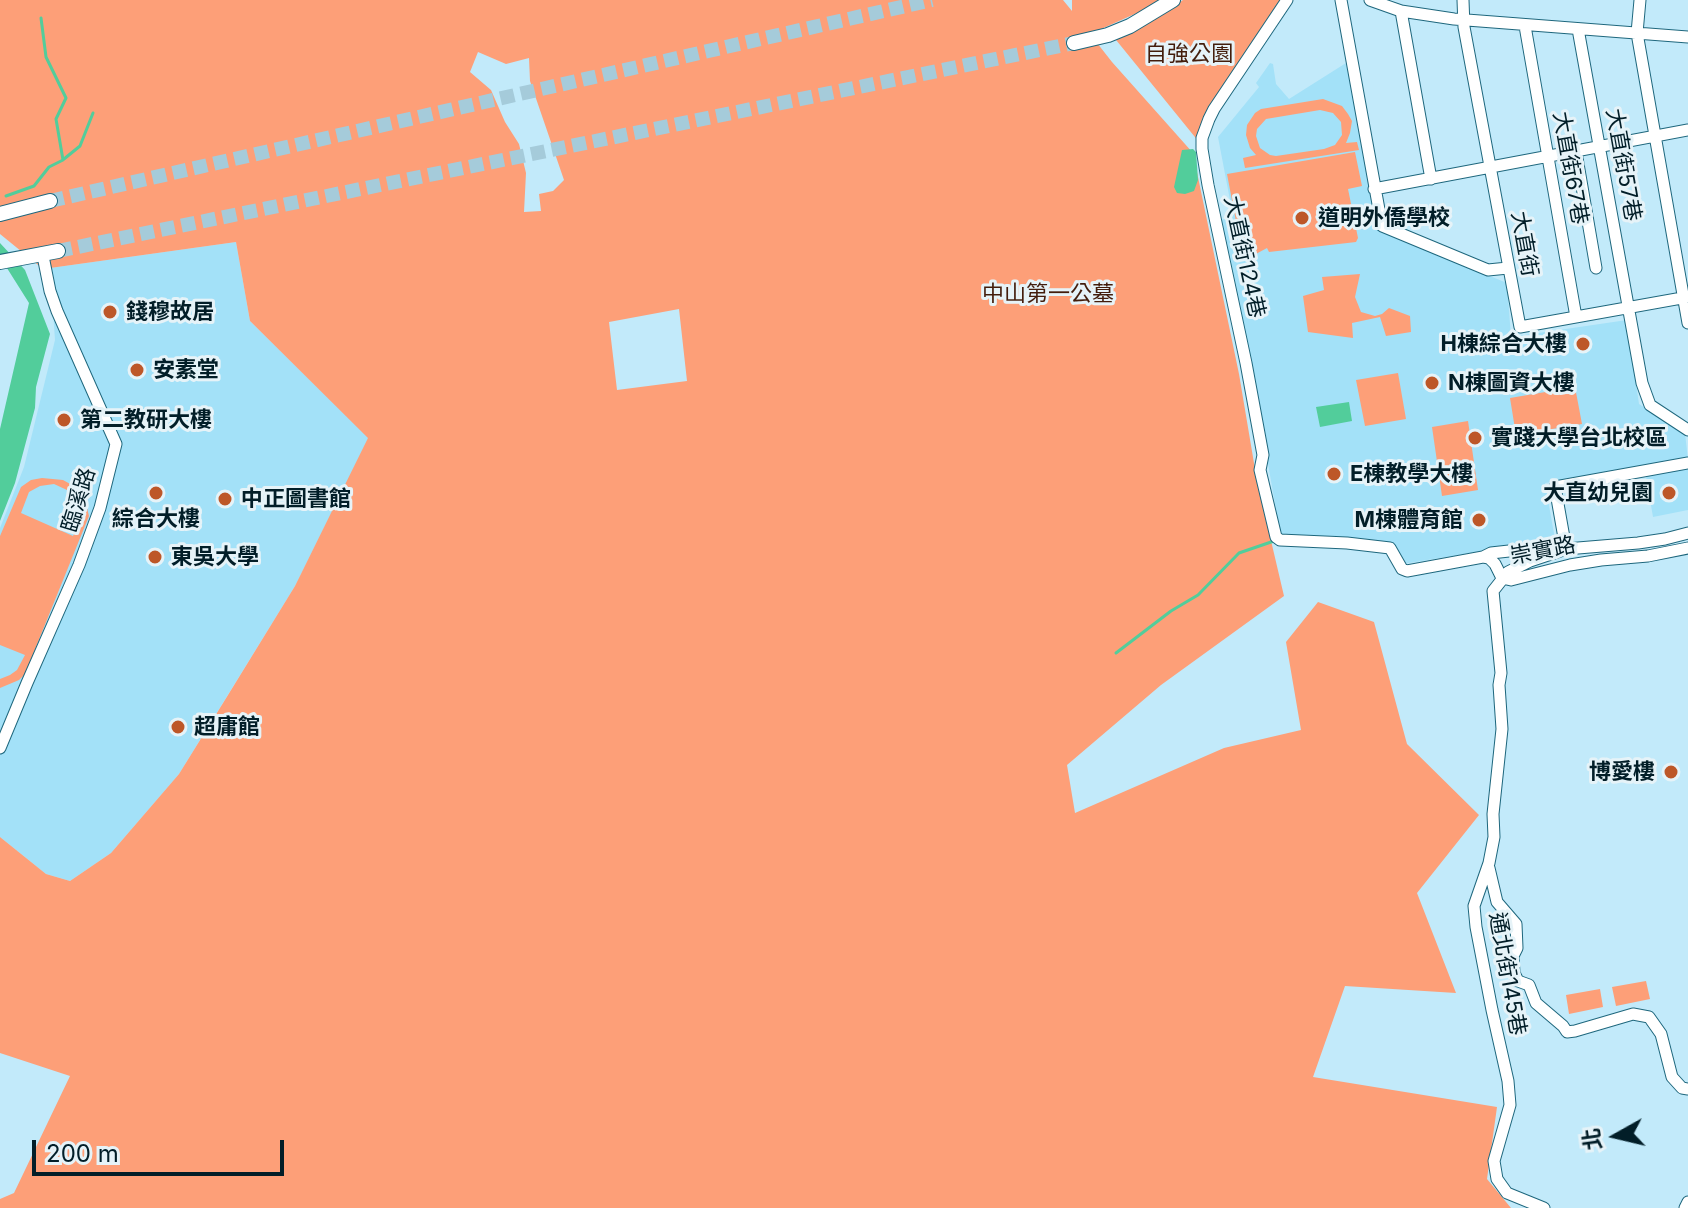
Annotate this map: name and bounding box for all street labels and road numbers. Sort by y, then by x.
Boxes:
street label: 大直街57巷 [1600,107,1646,223]
street label: 大直街67巷 [1547,110,1593,226]
street label: 大直街124巷 [1218,193,1270,321]
street label: 大直街 [1505,209,1543,279]
street label: 臨溪路 [57,465,101,535]
street label: 崇實路 [1508,532,1578,570]
street label: 通北街145巷 [1483,910,1531,1038]

